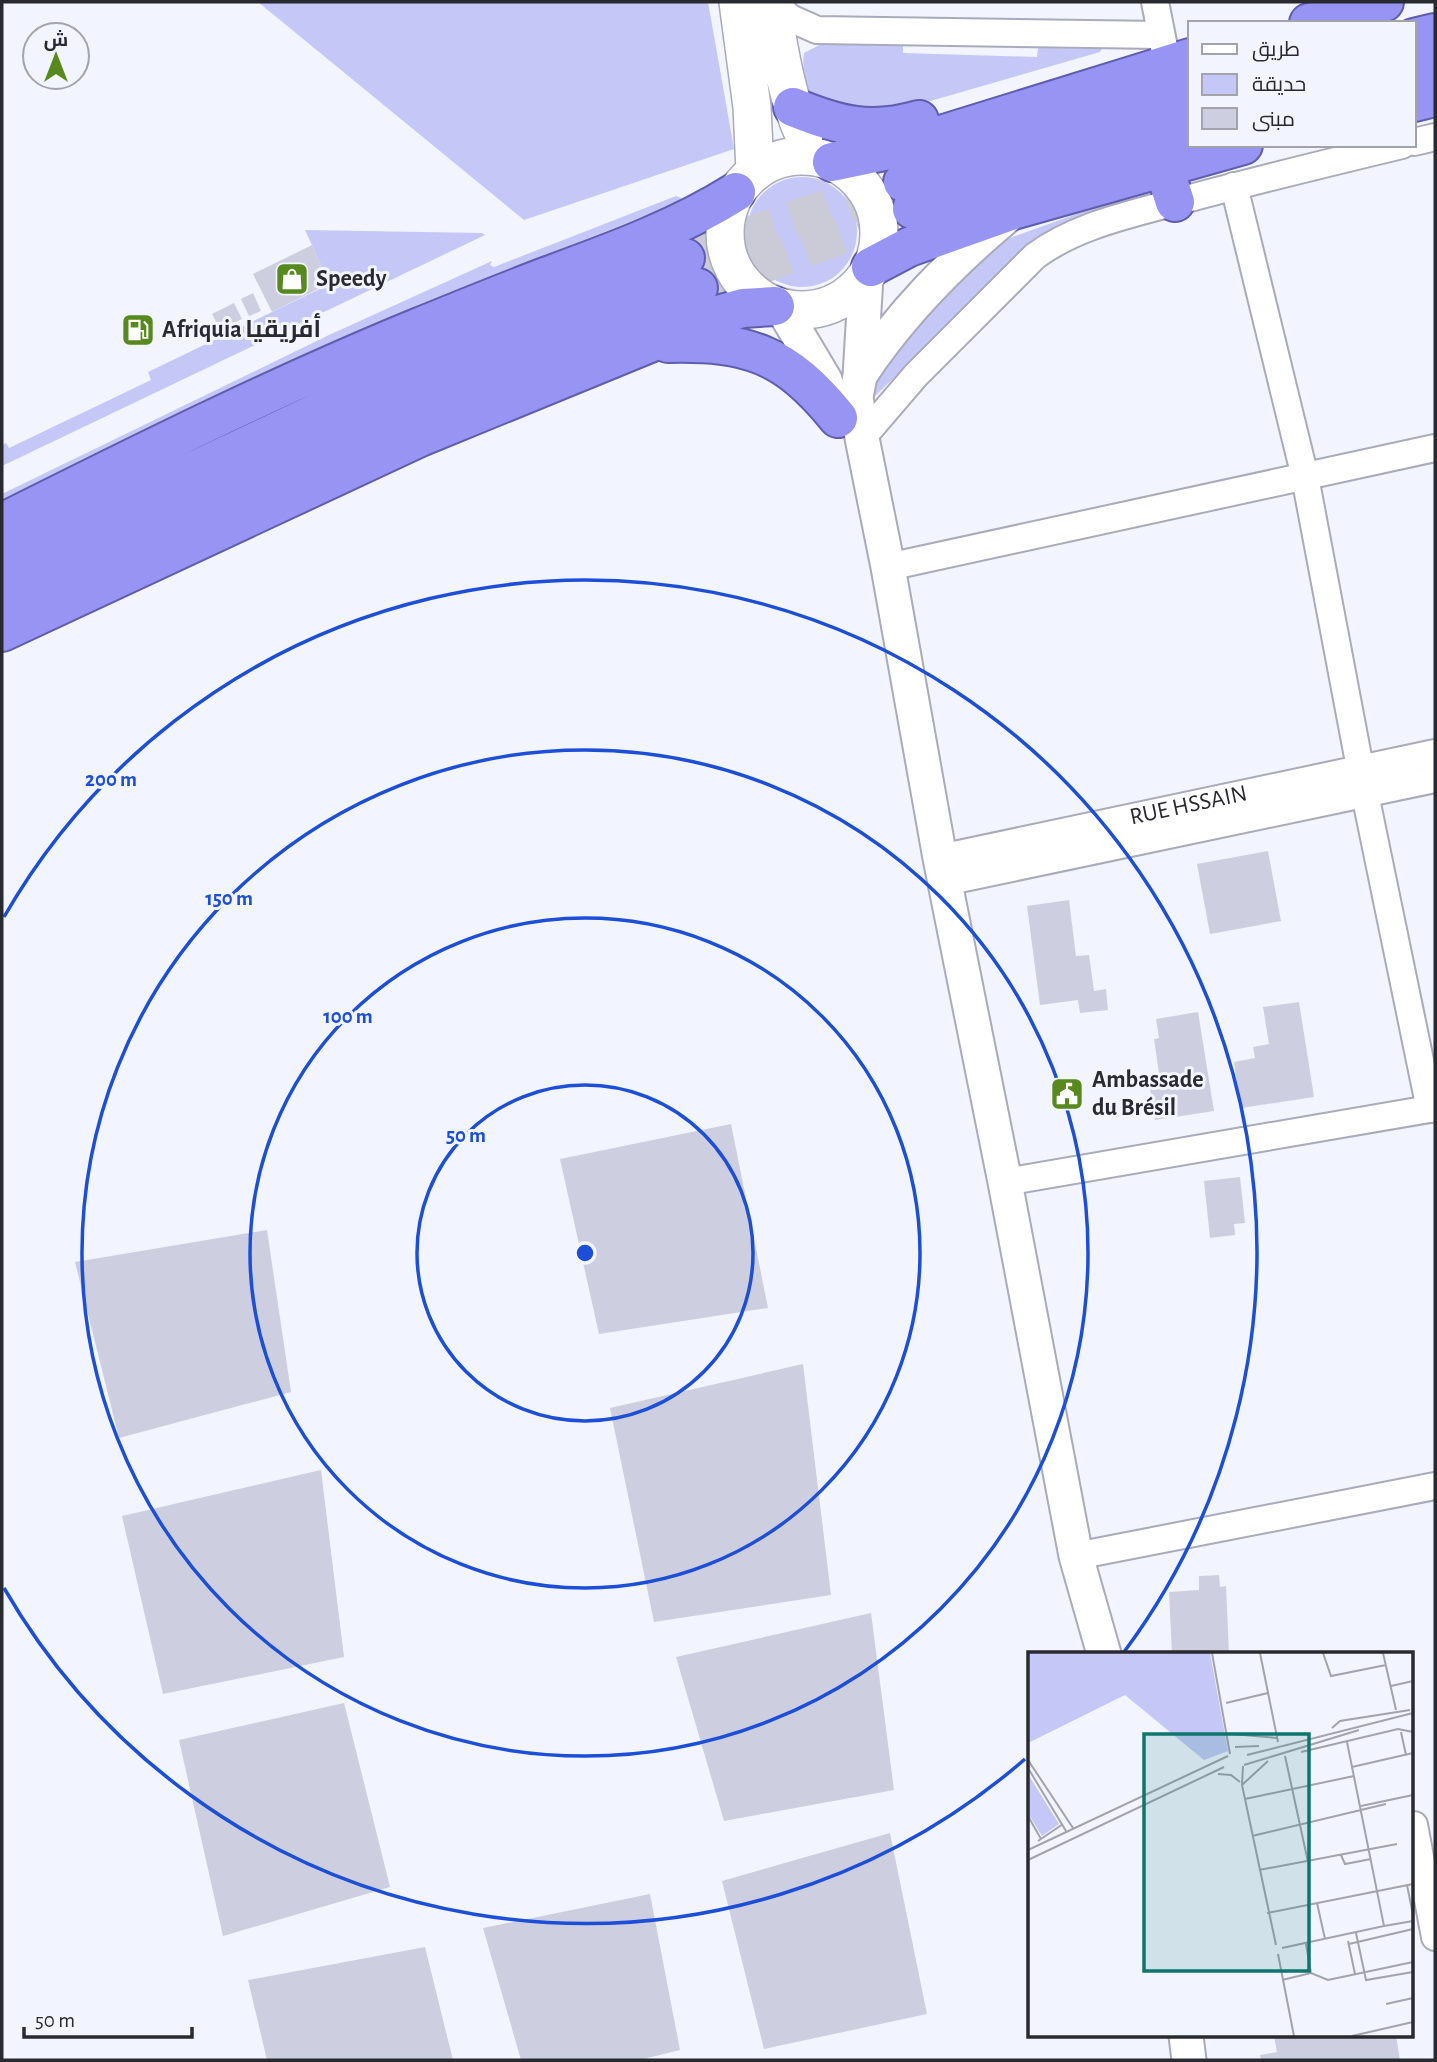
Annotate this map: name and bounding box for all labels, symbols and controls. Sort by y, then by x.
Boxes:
north arrow [21,21,91,91]
legend [1188,21,1416,147]
text: ش [44,30,68,51]
text: طريق [1252,39,1300,62]
text: حديقة [1252,74,1306,95]
text: مبنى [1252,109,1295,132]
shop icon: Speedy [273,260,311,298]
place label: Speedy [316,267,387,291]
fuel station icon: Afriquia أفريقيا [119,311,157,349]
place label: Afriquia أفريقيا [162,313,321,343]
text: 200 m [85,769,137,790]
street label: RUE HSSAIN [1128,781,1249,829]
text: 150 m [205,888,253,909]
text: 100 m [323,1006,373,1027]
place label: Ambassade du Brésil [1092,1068,1204,1120]
public building icon: Ambassade du Brésil [1048,1075,1086,1113]
text: 50 m [446,1125,486,1146]
centre of rings [573,1241,597,1265]
inset map [1028,1652,1412,2038]
scale bar [24,1996,192,2040]
text: 50 m [35,2010,75,2031]

